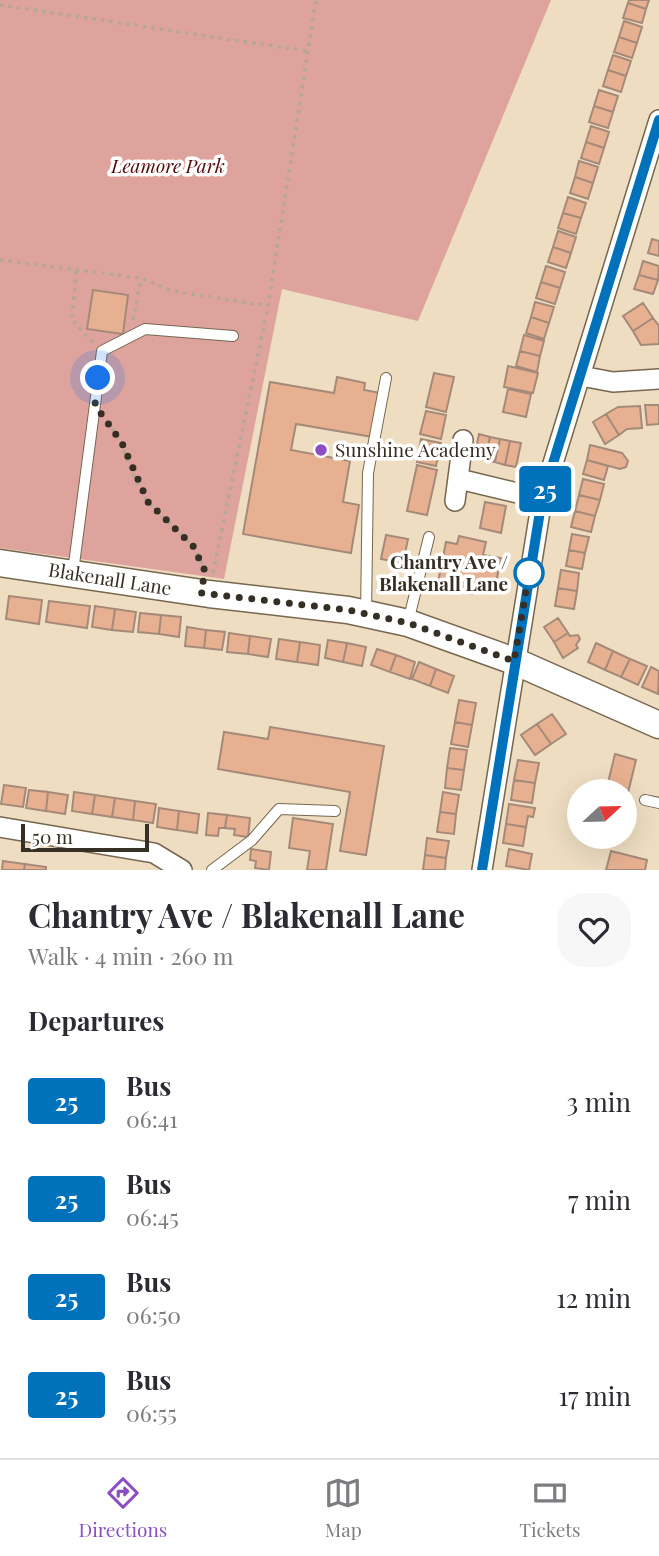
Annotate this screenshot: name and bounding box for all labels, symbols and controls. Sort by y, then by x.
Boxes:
park label: Leamore Park [110,152,225,178]
your location [80,360,115,395]
place label: Sunshine Academy [335,436,496,462]
marker: Sunshine Academy [313,442,329,458]
line badge: 25 [514,466,576,512]
text: 25 [533,473,557,505]
place label: Chantry Ave / Blakenall Lane [379,548,508,596]
street label: Blakenall Lane [47,555,173,601]
marker: Chantry Ave / Blakenall Lane [514,558,544,588]
north arrow [567,779,637,849]
map controls [567,779,637,849]
scale bar [21,821,149,853]
text: 50 m [32,823,73,849]
text: Chantry Ave / Blakenall Lane [28,892,465,936]
button: heart [557,893,631,967]
text: Walk · 4 min · 260 m [28,940,233,971]
text: Departures [28,1003,164,1038]
text: Bus [126,1068,171,1103]
text: 3 min [567,1084,631,1119]
text: 25 [55,1085,78,1117]
text: 06:41 [126,1103,178,1134]
text: Bus [126,1166,171,1201]
text: 7 min [568,1182,631,1217]
text: 25 [55,1183,78,1215]
text: 06:45 [126,1201,179,1232]
text: Bus [126,1264,171,1299]
text: 12 min [556,1280,631,1315]
text: 25 [55,1281,78,1313]
text: 06:50 [126,1299,181,1330]
text: Bus [126,1362,171,1397]
text: 17 min [558,1378,631,1413]
text: 25 [55,1379,78,1411]
text: 06:55 [126,1397,177,1428]
tab: Directions [78,1474,167,1542]
tab: Map [324,1474,362,1542]
tab: Tickets [519,1474,581,1542]

